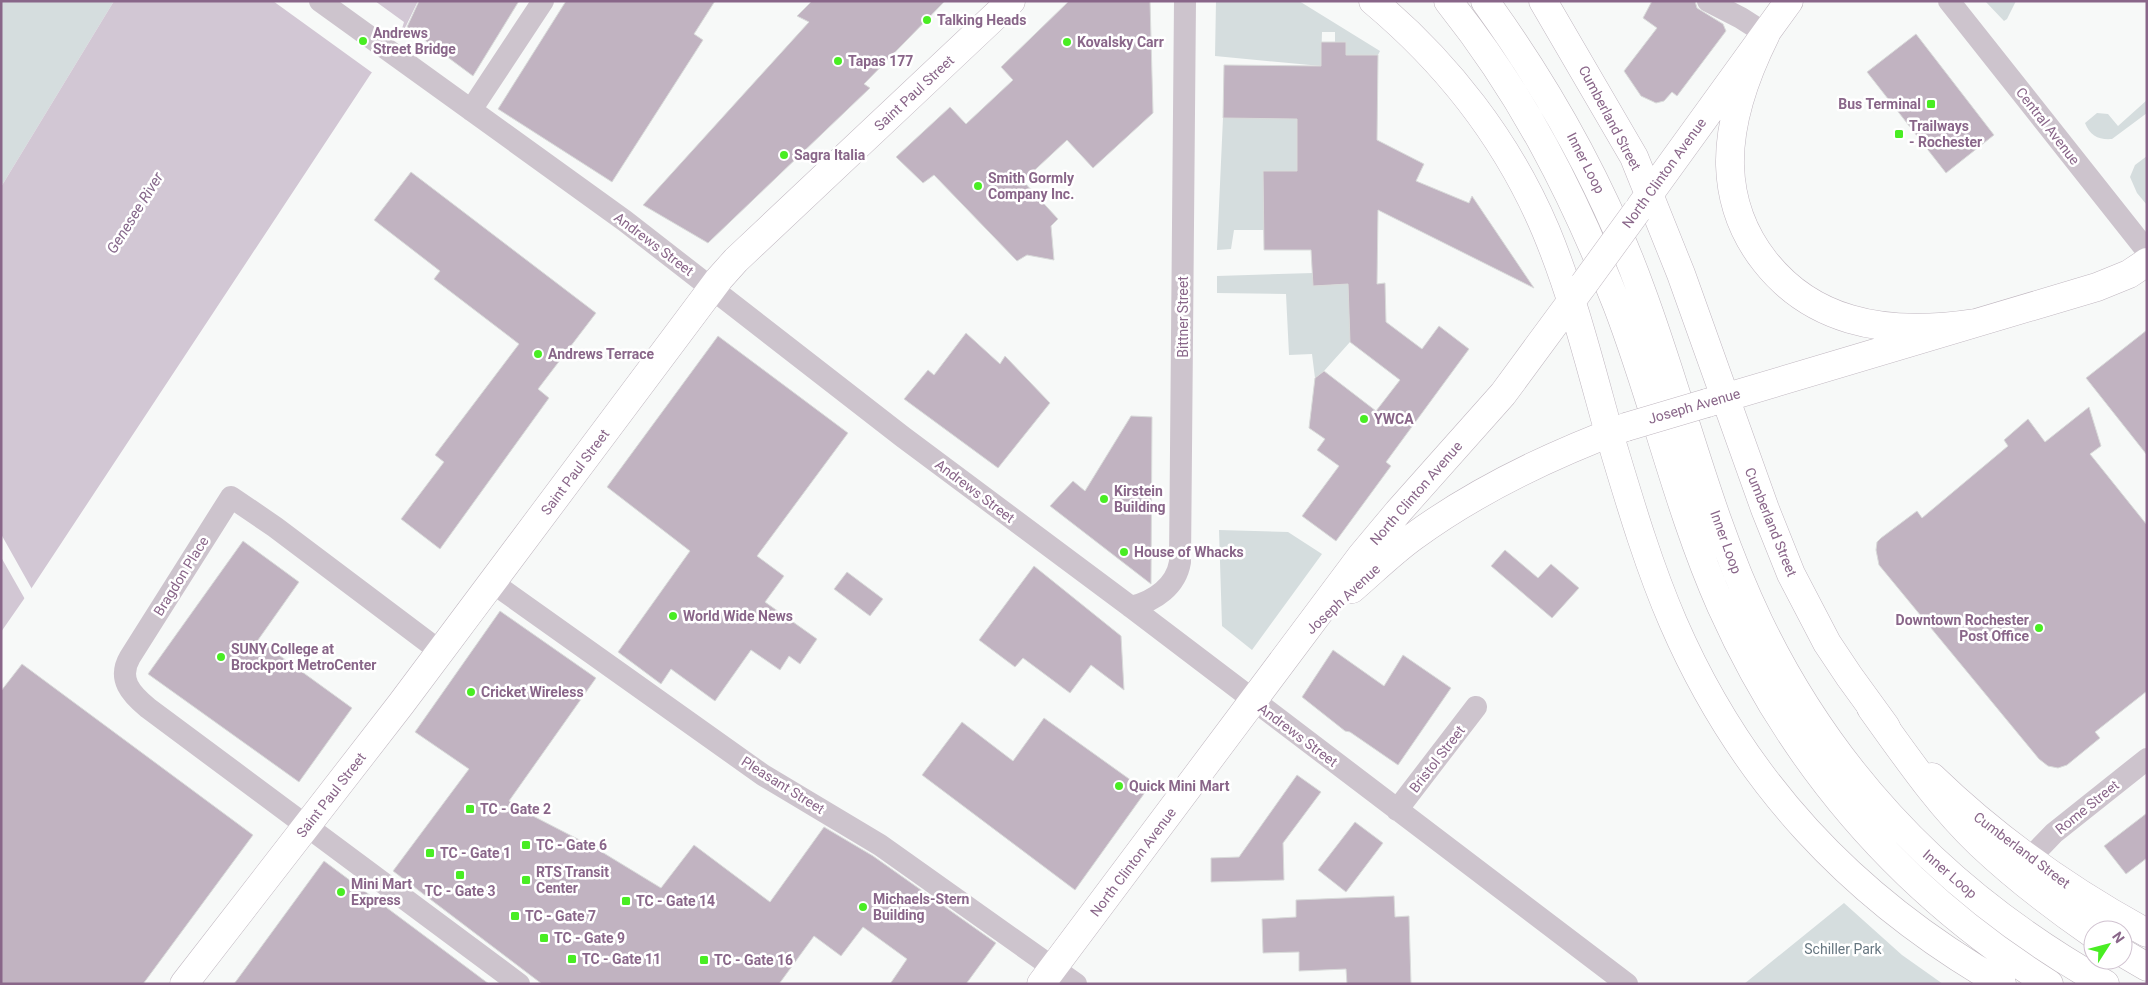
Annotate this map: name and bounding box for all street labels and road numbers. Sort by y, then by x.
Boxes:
street label: Saint Paul Street [871,52,957,134]
street label: Cumberland Street [1576,63,1645,173]
street label: Central Avenue [2013,84,2083,168]
street label: North Clinton Avenue [1619,115,1709,231]
street label: Inner Loop [1564,130,1608,196]
street label: Andrews Street [611,209,697,279]
street label: Bittner Street [1175,276,1191,358]
street label: Joseph Avenue [1646,385,1742,427]
street label: Saint Paul Street [538,426,613,518]
street label: North Clinton Avenue [1367,438,1465,548]
street label: Andrews Street [932,456,1018,526]
street label: Cumberland Street [1742,465,1800,579]
street label: Inner Loop [1707,508,1745,576]
street label: Bragdon Place [150,533,212,619]
street label: Joseph Avenue [1303,561,1383,637]
street label: Andrews Street [1255,700,1341,770]
street label: Bristol Street [1406,722,1468,796]
street label: Saint Paul Street [293,749,369,841]
street label: Pleasant Street [739,753,828,817]
street label: Rome Street [2052,776,2122,837]
street label: North Clinton Avenue [1087,805,1179,919]
street label: Cumberland Street [1971,809,2074,892]
street label: Inner Loop [1920,846,1980,902]

